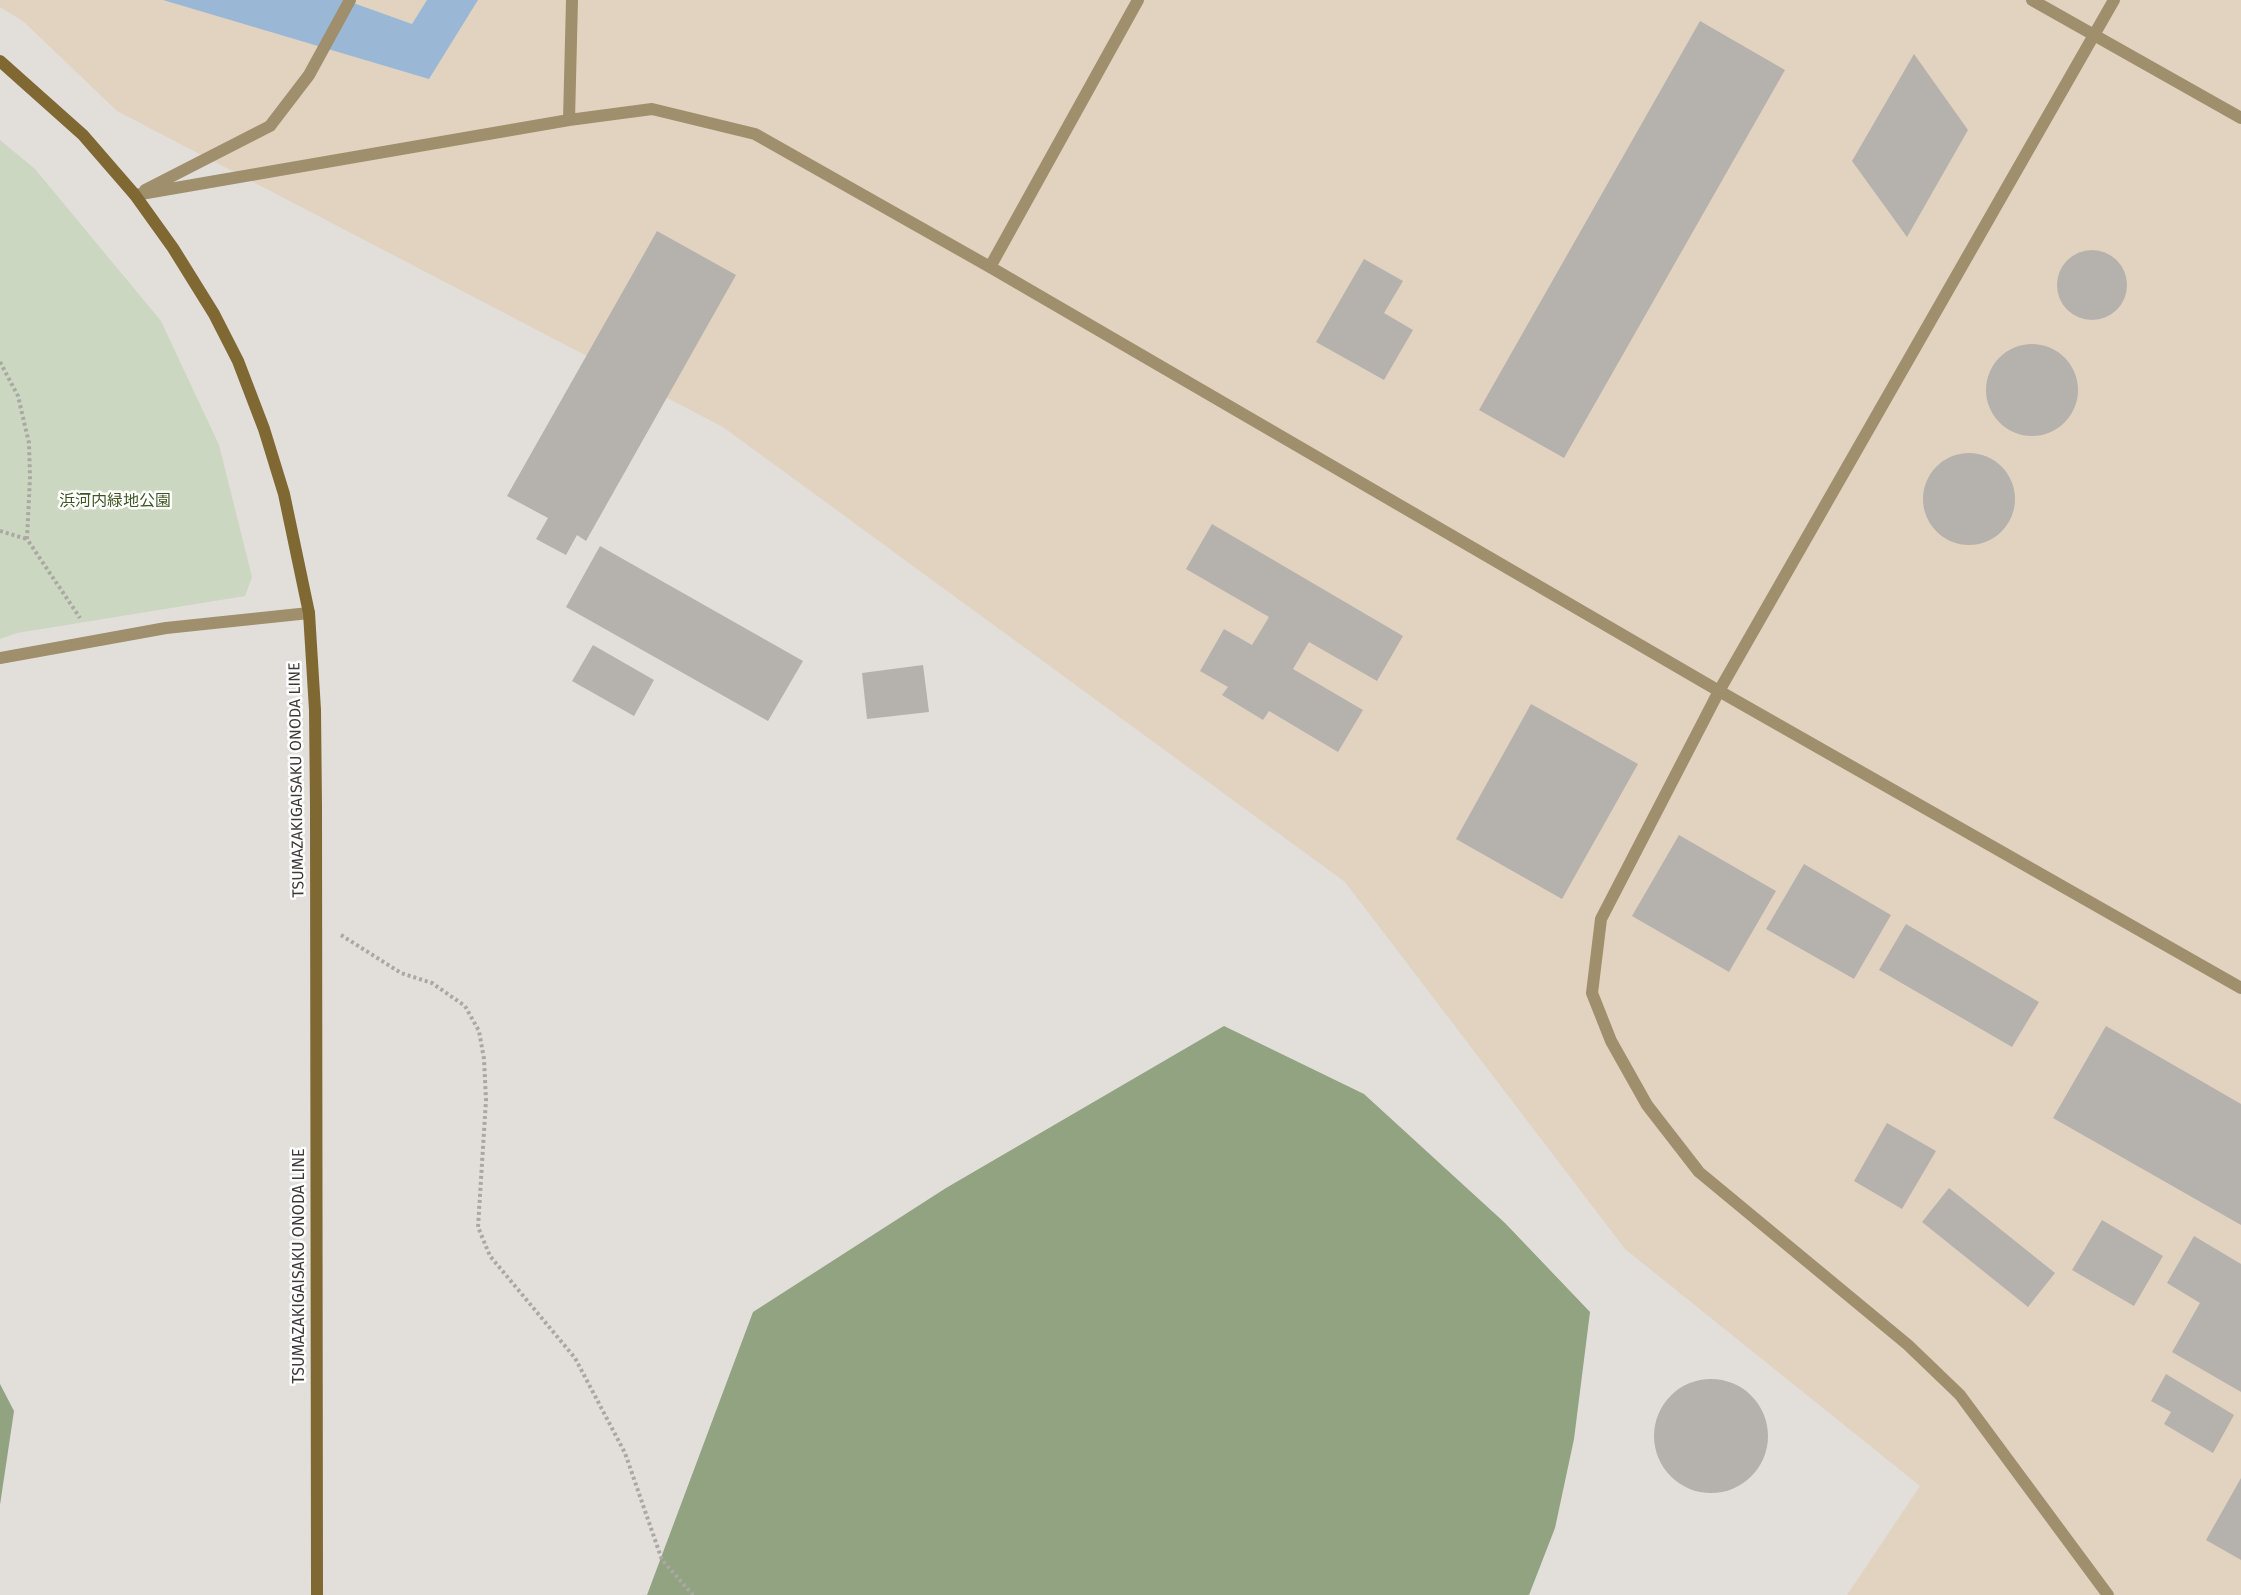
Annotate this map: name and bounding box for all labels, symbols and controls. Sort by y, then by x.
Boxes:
park label: 浜河内緑地公園 [59,492,171,512]
street label: TSUMAZAKIGAISAKU ONODA LINE [285,662,309,898]
street label: TSUMAZAKIGAISAKU ONODA LINE [290,1148,310,1384]

